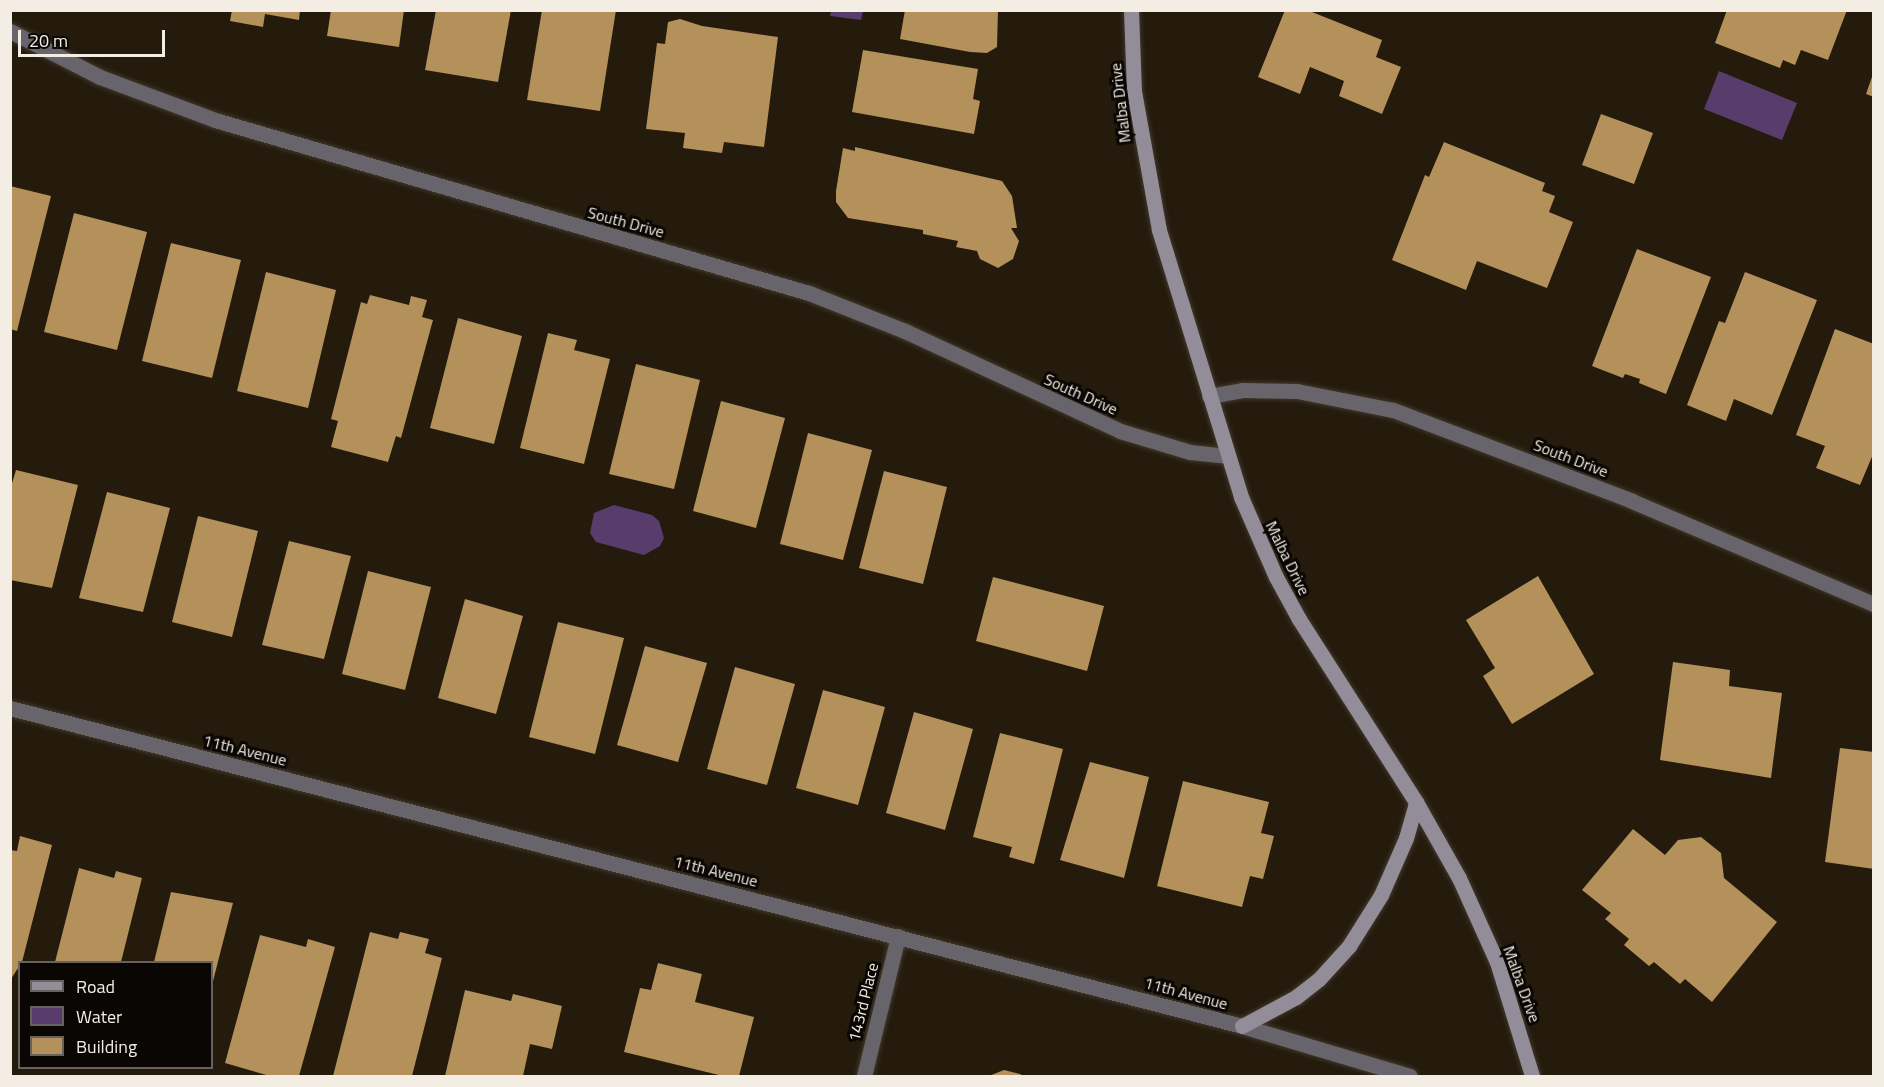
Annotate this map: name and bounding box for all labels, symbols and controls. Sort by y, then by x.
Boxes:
scale bar [21,18,168,56]
text: 20 m [29,27,68,54]
street label: Malba Drive [1106,62,1134,144]
street label: South Drive [586,203,666,241]
street label: South Drive [1041,369,1121,419]
street label: South Drive [1531,435,1611,481]
street label: Malba Drive [1262,518,1314,598]
street label: 11th Avenue [201,730,289,770]
street label: 11th Avenue [672,851,760,891]
street label: Malba Drive [1499,943,1545,1025]
legend [18,961,213,1069]
street label: 143rd Place [844,961,882,1043]
text: Road [76,973,115,1000]
street label: 11th Avenue [1142,973,1230,1013]
text: Water [76,1003,122,1030]
text: Building [76,1033,137,1060]

